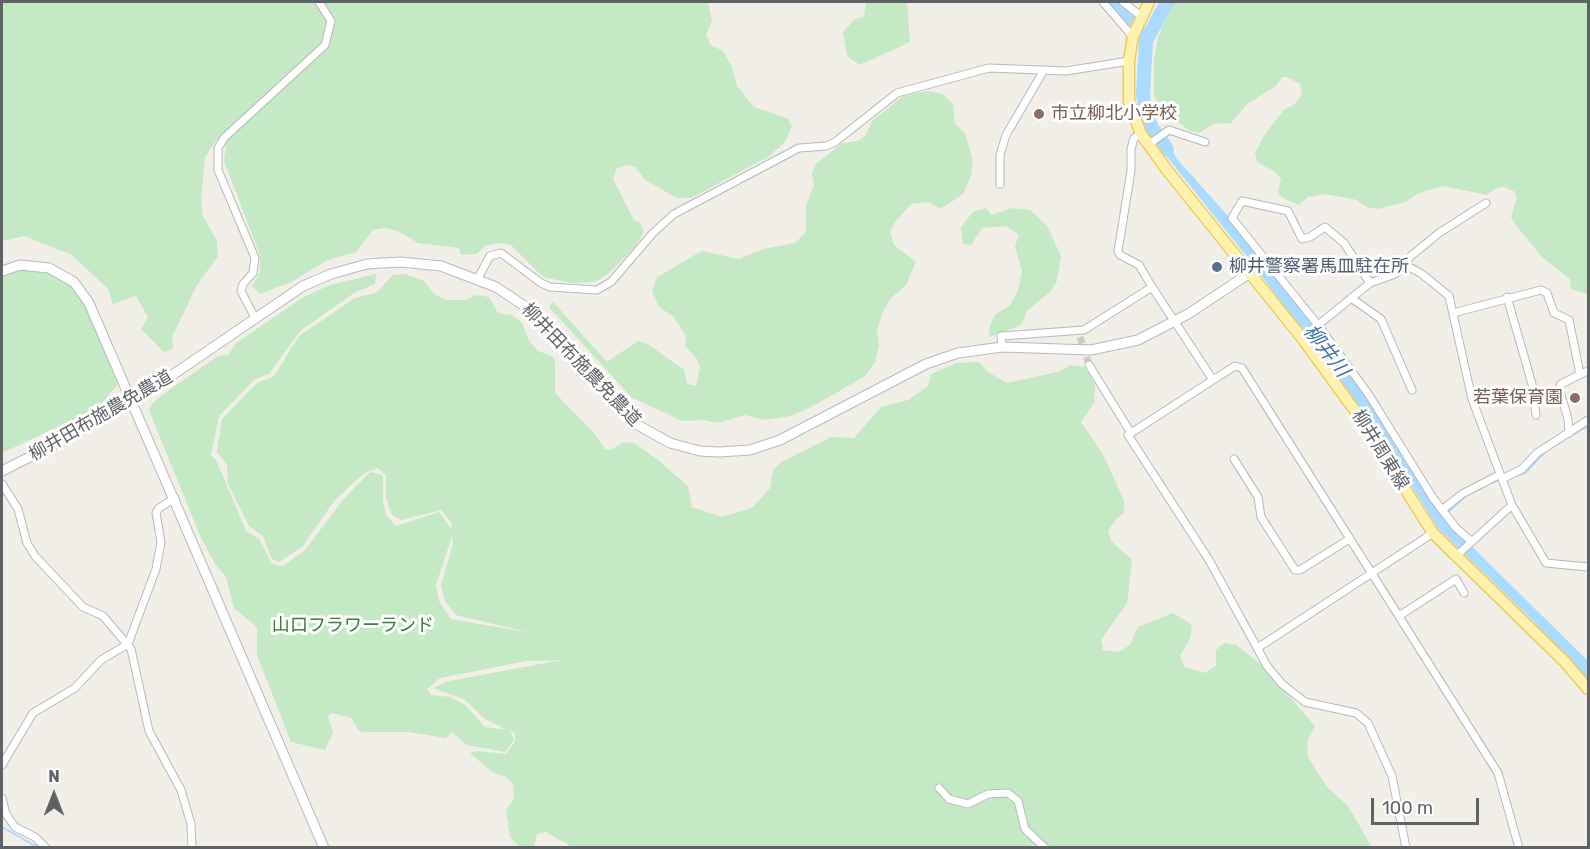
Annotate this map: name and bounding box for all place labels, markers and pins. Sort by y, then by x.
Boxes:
place label: 市立柳北小学校 [1051,103,1177,125]
marker: 市立柳北小学校 [1032,107,1046,121]
place label: 柳井警察署馬皿駐在所 [1229,256,1409,278]
marker: 柳井警察署馬皿駐在所 [1210,260,1224,274]
place label: 若葉保育園 [1473,387,1563,409]
marker: 若葉保育園 [1568,391,1582,405]

